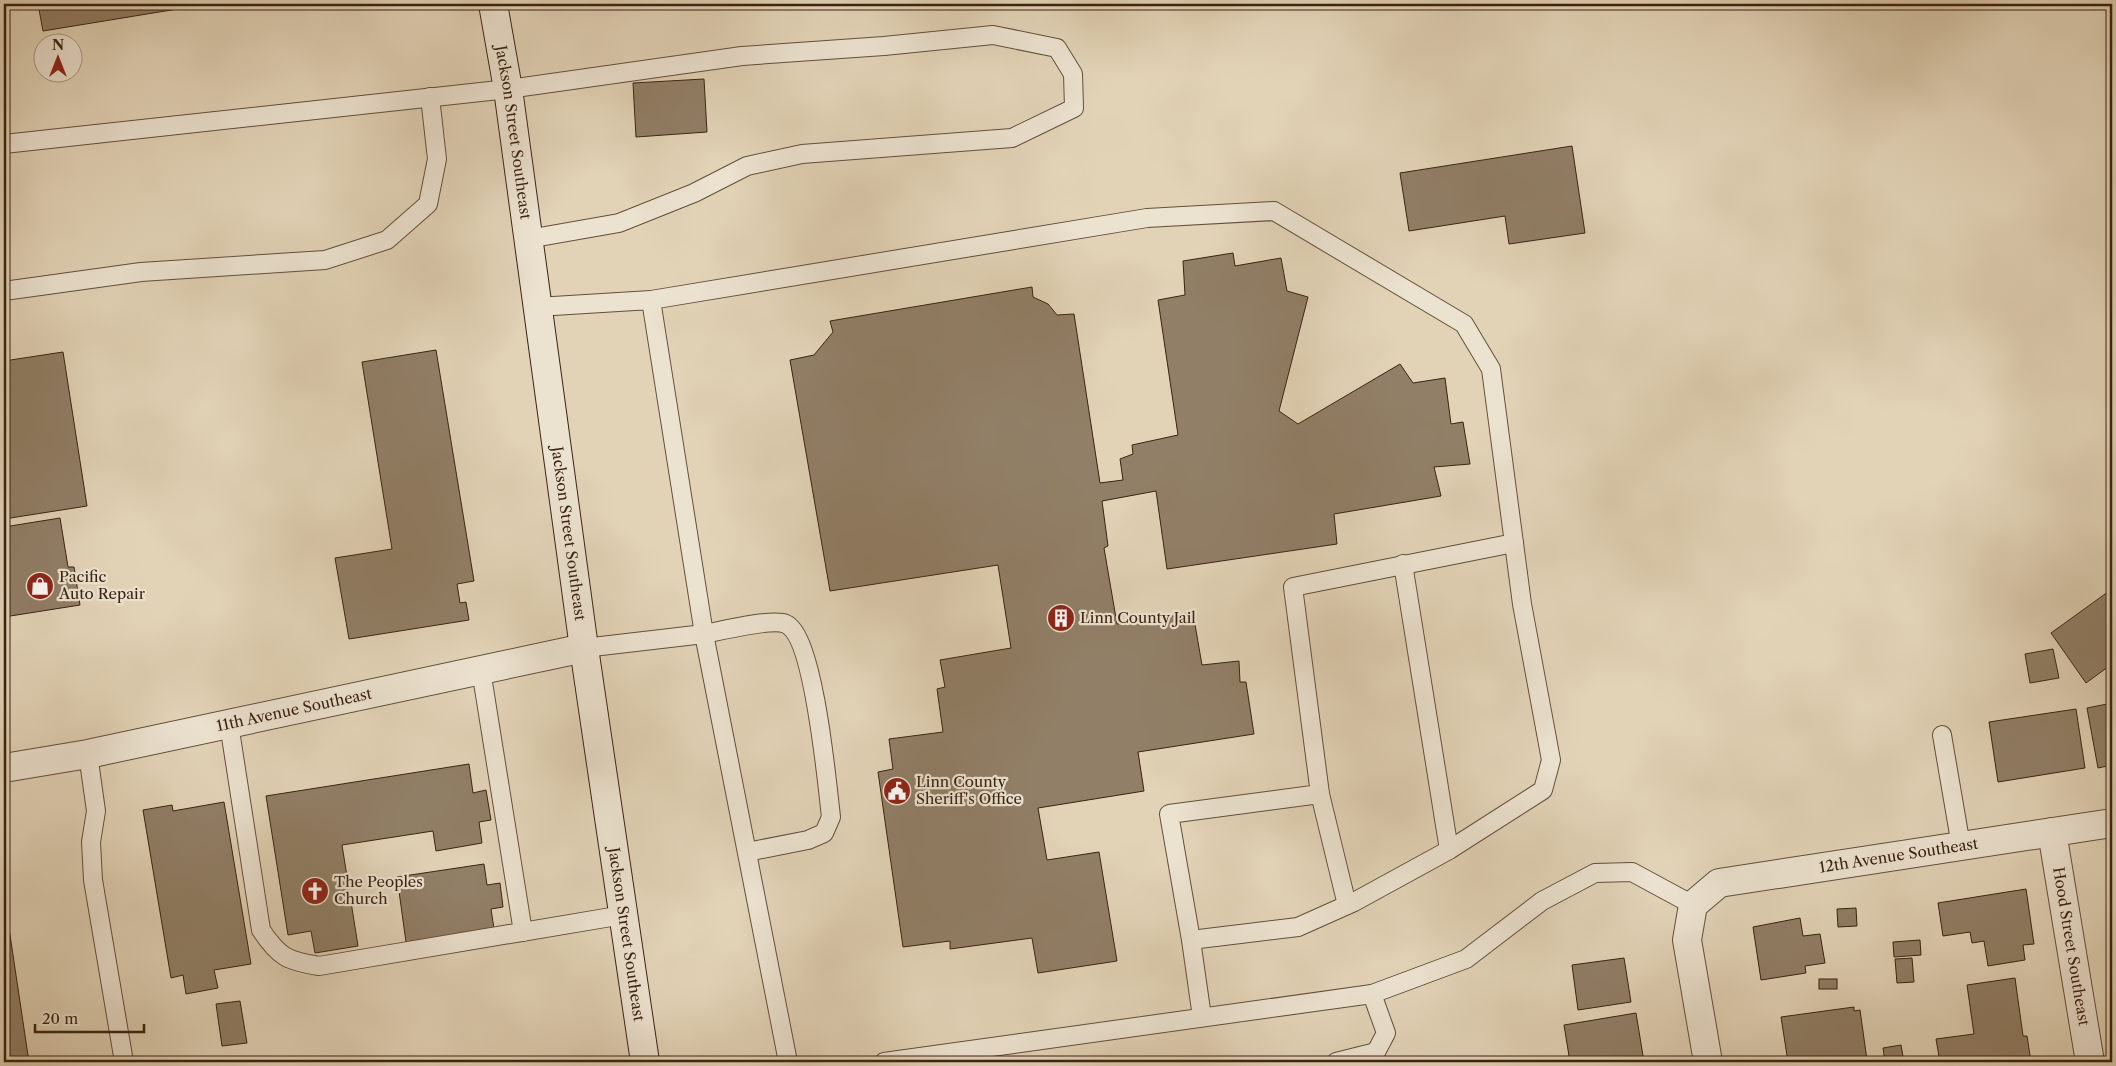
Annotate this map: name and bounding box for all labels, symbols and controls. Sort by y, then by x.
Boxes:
north arrow [32,32,82,82]
text: N [52,36,64,54]
street label: Jackson Street Southeast [491,42,536,221]
street label: Jackson Street Southeast [547,443,590,622]
place label: Pacific Auto Repair [58,567,146,603]
shop icon: Pacific Auto Repair [25,571,55,601]
building icon: Linn County Jail [1046,603,1076,633]
place label: Linn County Jail [1080,608,1196,627]
street label: 11th Avenue Southeast [215,683,374,735]
place label: Linn County Sheriff's Office [916,772,1022,808]
public building icon: Linn County Sheriff's Office [882,776,912,806]
street label: 12th Avenue Southeast [1818,833,1980,877]
street label: Jackson Street Southeast [604,844,649,1023]
street label: Hood Street Southeast [2049,865,2094,1028]
place label: The Peoples Church [334,872,423,908]
church icon: The Peoples Church [300,876,330,906]
scale bar [35,1001,144,1033]
text: 20 m [42,1009,78,1028]

